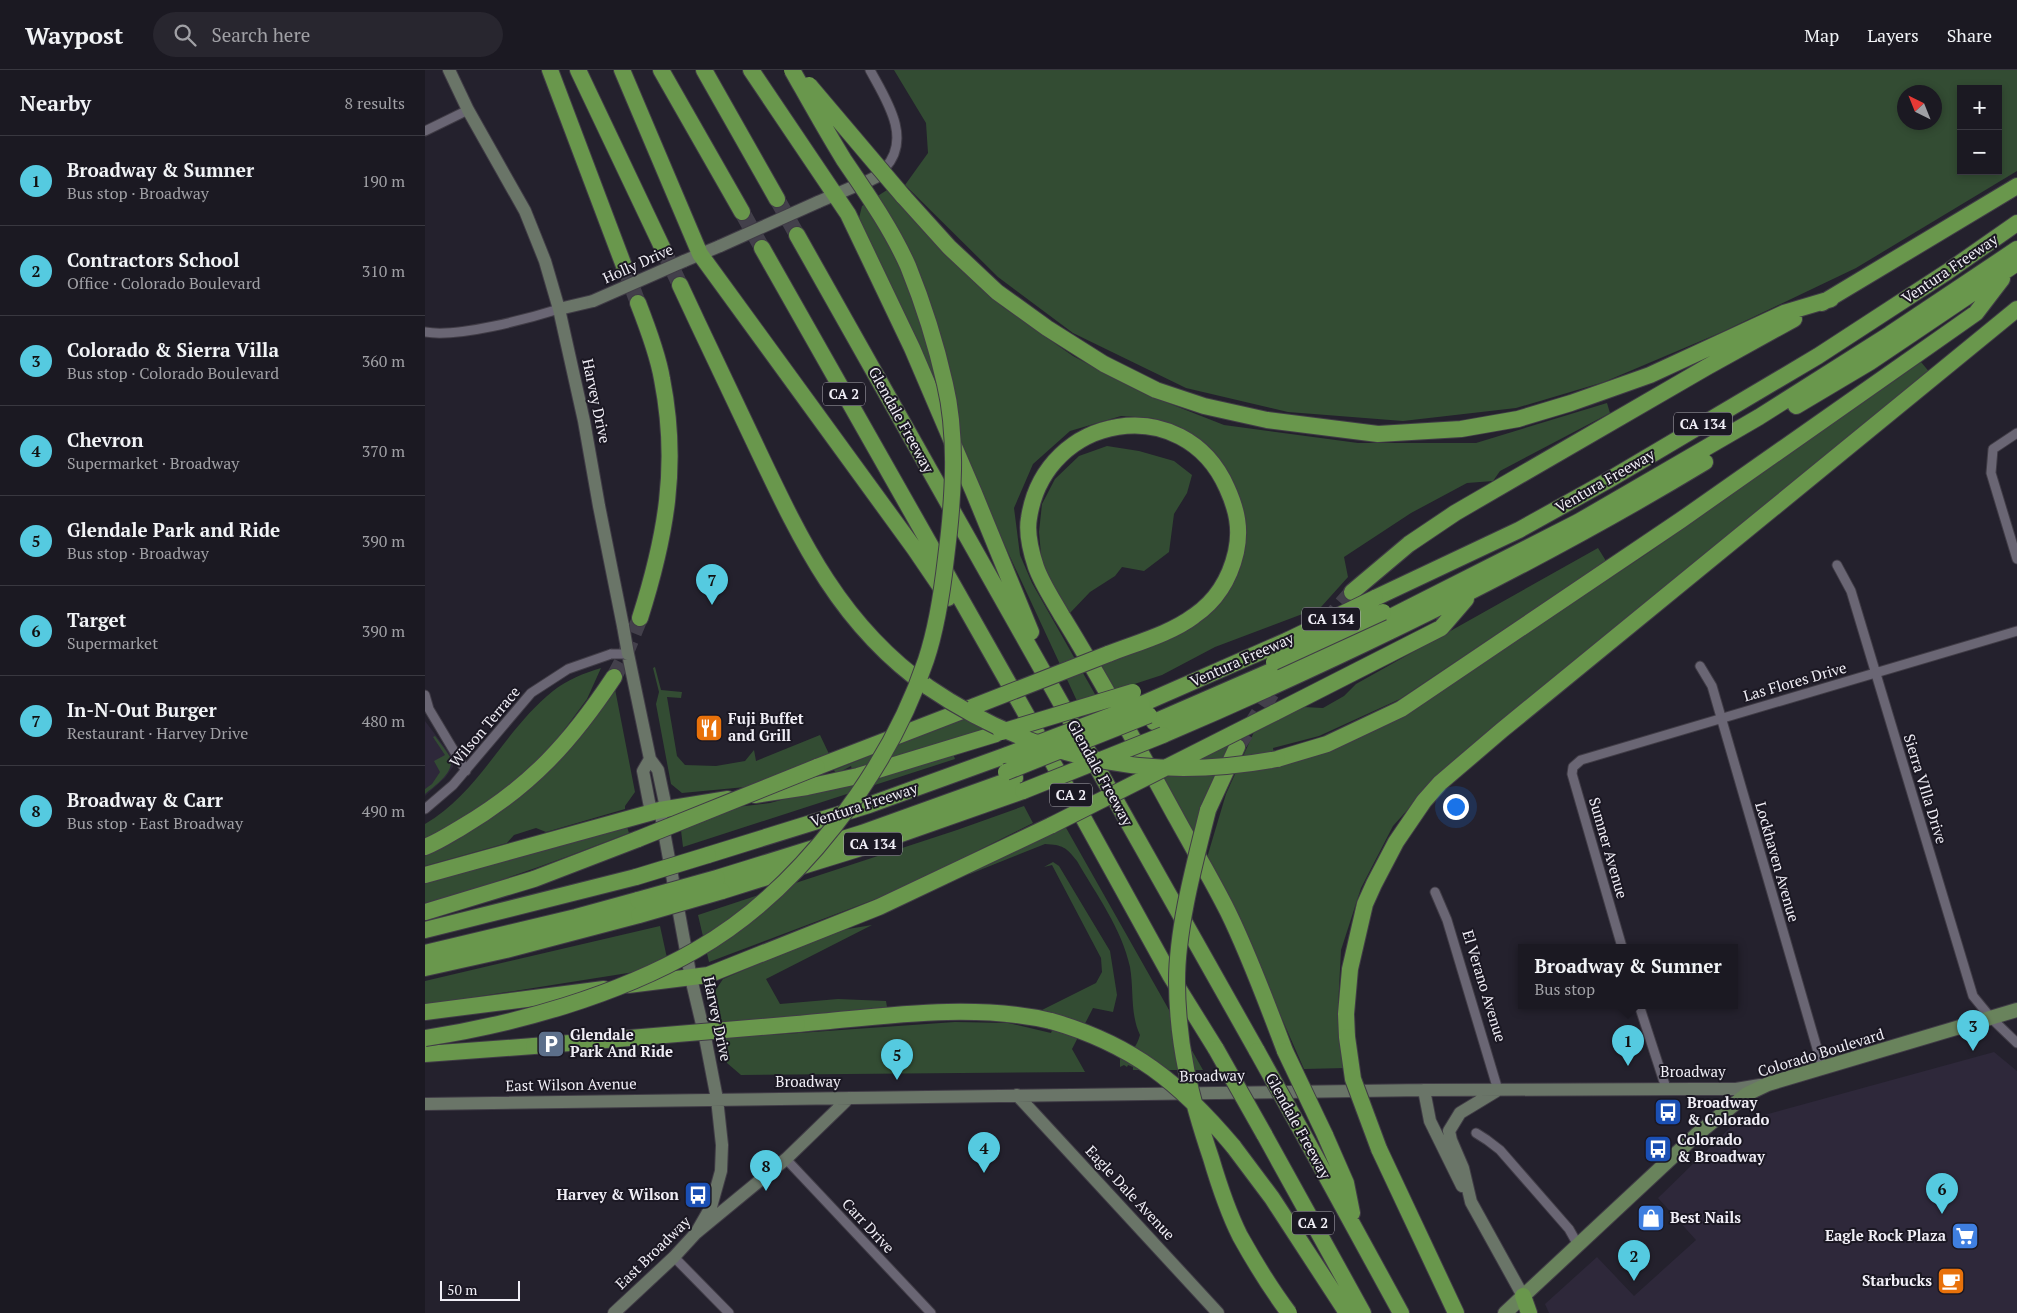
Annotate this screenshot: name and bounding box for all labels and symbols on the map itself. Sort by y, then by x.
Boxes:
north arrow [1897,85,1942,130]
street label: Ventura Freeway [1898,228,2002,308]
street label: Holly Drive [599,239,676,288]
street label: Harvey Drive [578,357,616,445]
street label: Glendale Freeway [865,363,939,476]
road number: CA 2 [823,382,865,406]
road number: CA 134 [1674,412,1732,436]
street label: Ventura Freeway [1551,443,1658,517]
pin: 7 [696,564,728,605]
road number: CA 134 [1302,608,1360,630]
street label: Ventura Freeway [1187,627,1297,691]
street label: Las Flores Drive [1741,657,1849,705]
street label: Wilson Terrace [445,682,524,771]
place label: Fuji Buffet and Grill [728,708,804,745]
restaurant icon: Fuji Buffet and Grill [694,713,724,743]
street label: Glendale Freeway [1064,716,1138,829]
street label: Sierra VIlla Drive [1900,731,1952,846]
street label: Ventura Freeway [808,777,920,831]
road number: CA 2 [1050,784,1092,806]
your location [1443,794,1469,820]
street label: Sumner Avenue [1585,795,1633,901]
street label: Lockhaven Avenue [1751,799,1805,924]
road number: CA 134 [844,832,902,856]
street label: El Verano Avenue [1458,927,1511,1044]
street label: Harvey Drive [699,975,737,1063]
pin: 3 [1957,1010,1989,1051]
street label: Colorado Boulevard [1755,1023,1886,1081]
place label: Glendale Park And Ride [570,1024,673,1061]
pin: 1 [1612,1025,1644,1066]
parking icon: Glendale Park And Ride [536,1029,566,1059]
pin: 5 [881,1039,913,1080]
street label: Broadway [1660,1061,1726,1081]
street label: Broadway [1179,1064,1245,1086]
street label: Glendale Freeway [1262,1069,1336,1182]
street label: Broadway [775,1071,841,1091]
street label: East Wilson Avenue [505,1073,637,1095]
place label: Broadway & Colorado [1687,1092,1770,1129]
bus stop icon: Broadway & Colorado [1653,1097,1683,1127]
place label: Colorado & Broadway [1677,1129,1766,1166]
pin: 4 [968,1132,1000,1173]
bus stop icon: Colorado & Broadway [1643,1134,1673,1164]
street label: Eagle Dale Avenue [1082,1141,1180,1244]
pin: 8 [750,1150,782,1191]
pin: 6 [1926,1173,1958,1214]
bus stop icon: Harvey & Wilson [683,1180,713,1210]
place label: Harvey & Wilson [557,1184,679,1204]
street label: Carr Drive [838,1194,899,1257]
shop icon: Best Nails [1636,1203,1666,1233]
place label: Best Nails [1670,1207,1741,1227]
street label: East Broadway [610,1211,695,1293]
road number: CA 2 [1292,1212,1334,1234]
supermarket icon: Eagle Rock Plaza [1950,1221,1980,1251]
place label: Eagle Rock Plaza [1825,1225,1947,1245]
pin: 2 [1618,1240,1650,1281]
cafe icon: Starbucks [1936,1266,1966,1296]
place label: Starbucks [1862,1270,1932,1290]
scale bar [440,1278,520,1301]

